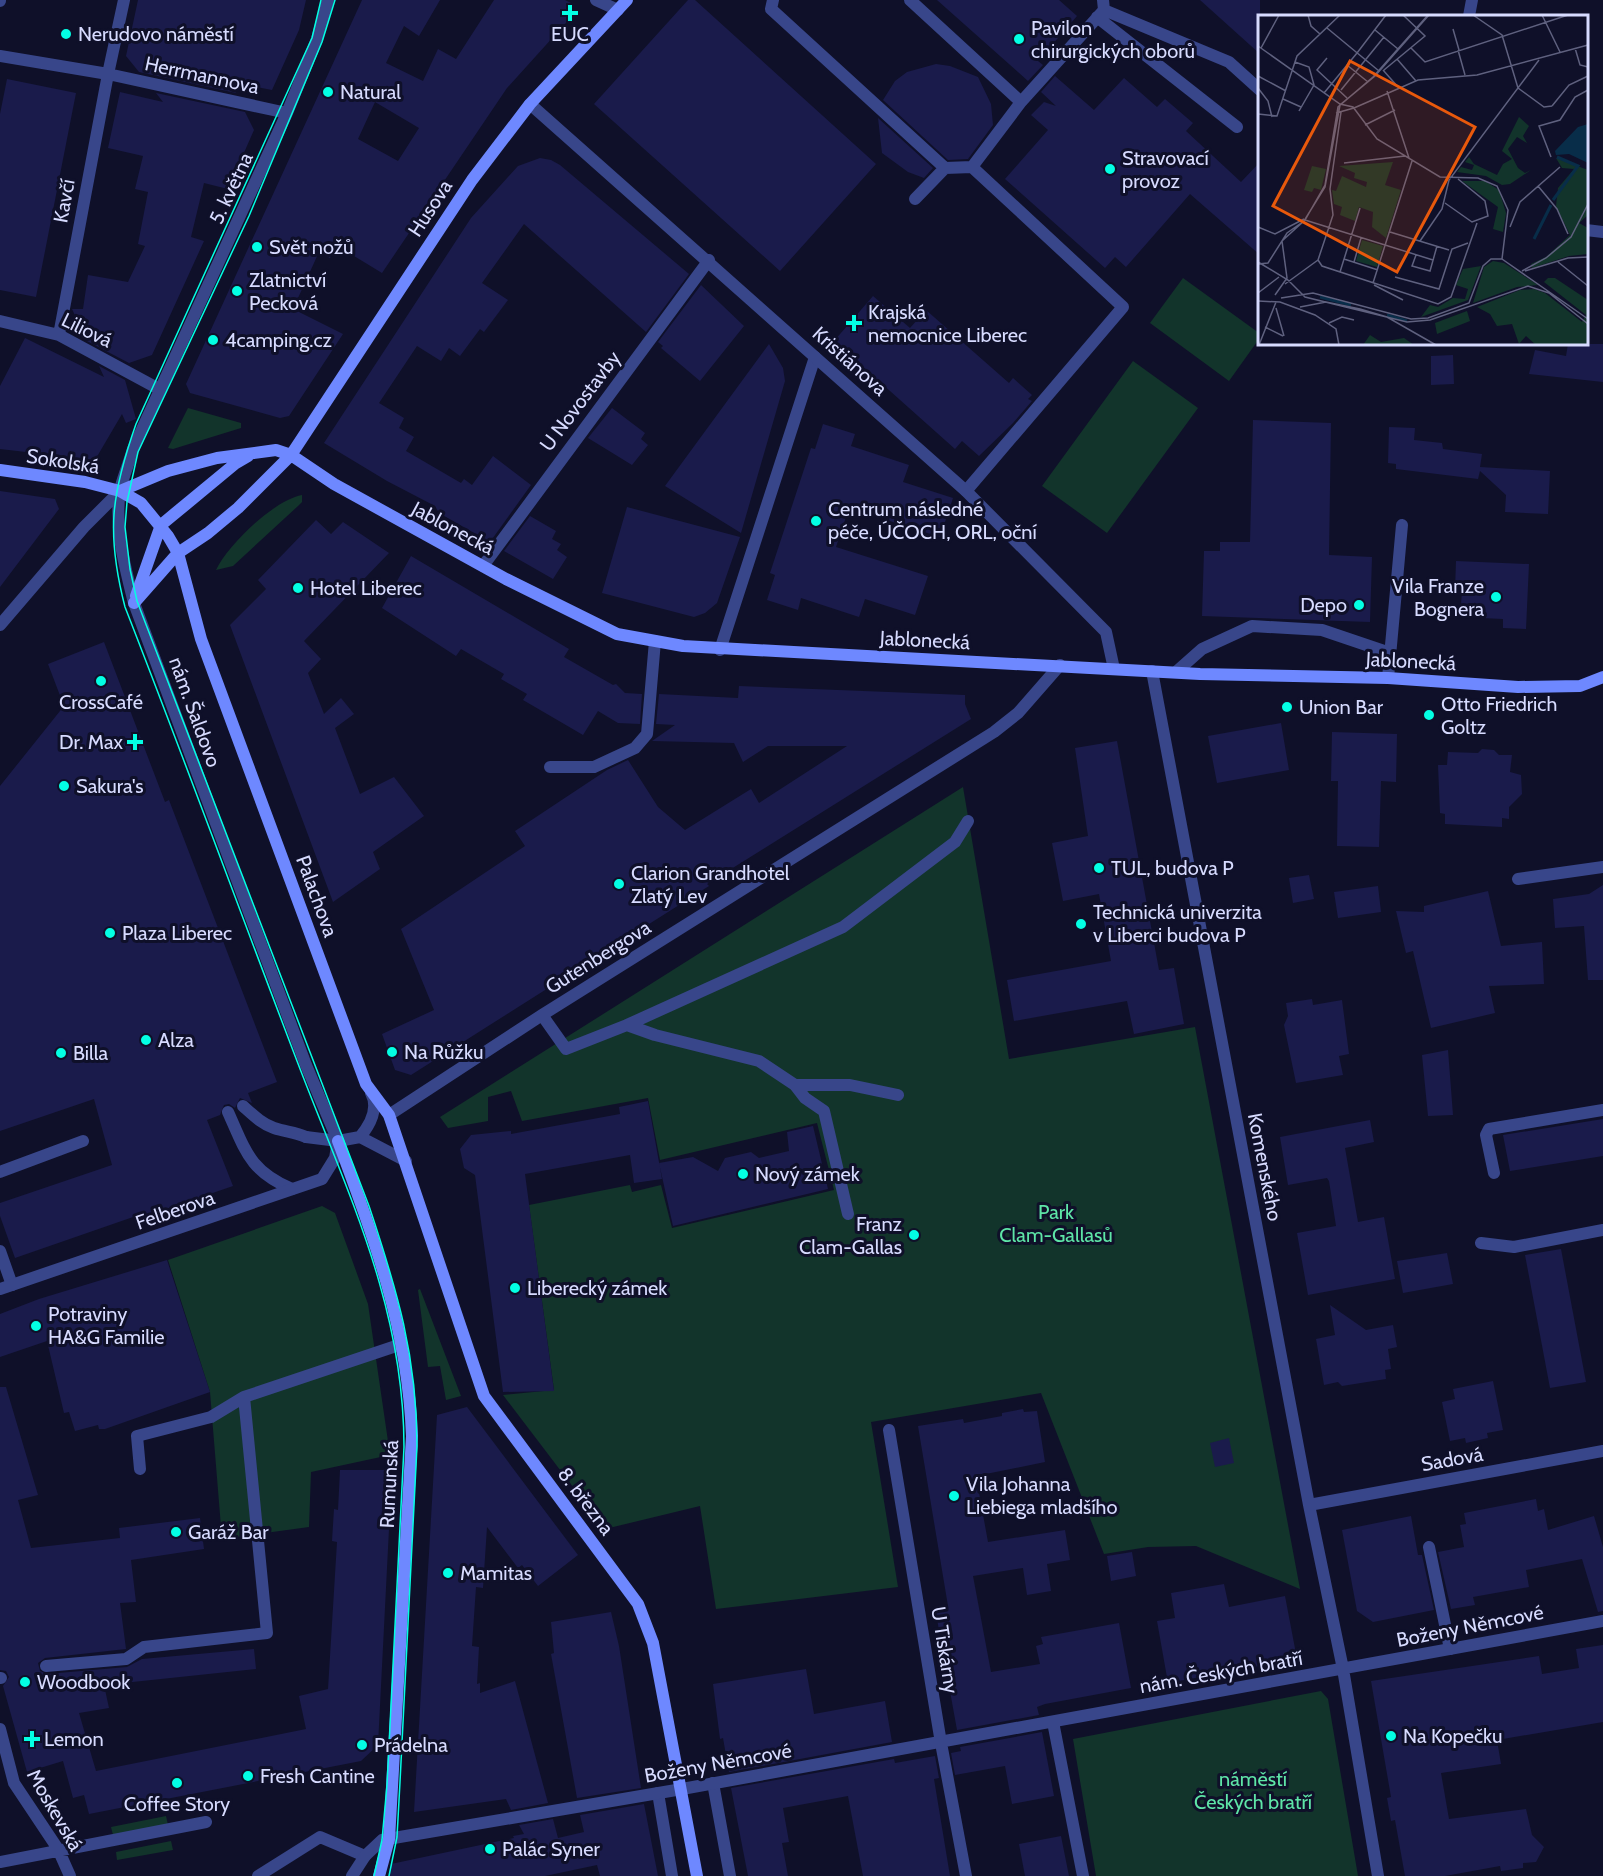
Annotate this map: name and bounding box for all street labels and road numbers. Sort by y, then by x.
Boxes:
street label: Herrmannova [143,51,262,99]
street label: 5. května [204,148,258,228]
street label: Husova [403,175,457,241]
street label: Kavčí [48,177,80,225]
street label: Liliová [58,308,117,353]
street label: Kristiánova [808,321,893,401]
street label: U Novostavby [535,346,625,456]
street label: Sokolská [25,443,102,479]
street label: Jablonecká [407,496,499,560]
street label: Jablonecká [878,626,971,654]
street label: Jablonecká [1364,647,1457,675]
street label: nám. Šaldovo [164,654,226,770]
street label: Palachova [291,852,343,940]
street label: Gutenbergova [541,915,655,999]
street label: Komenského [1243,1111,1287,1223]
street label: Felberova [132,1185,218,1235]
street label: Rumunská [375,1439,403,1529]
street label: Sadová [1419,1442,1485,1476]
street label: 8. března [553,1462,619,1540]
street label: Boženy Němcové [1394,1600,1546,1652]
street label: U Tiskárny [926,1605,964,1695]
street label: nám. Českých bratří [1138,1646,1304,1698]
street label: Boženy Němcové [642,1738,794,1788]
street label: Moskevská [22,1765,88,1856]

